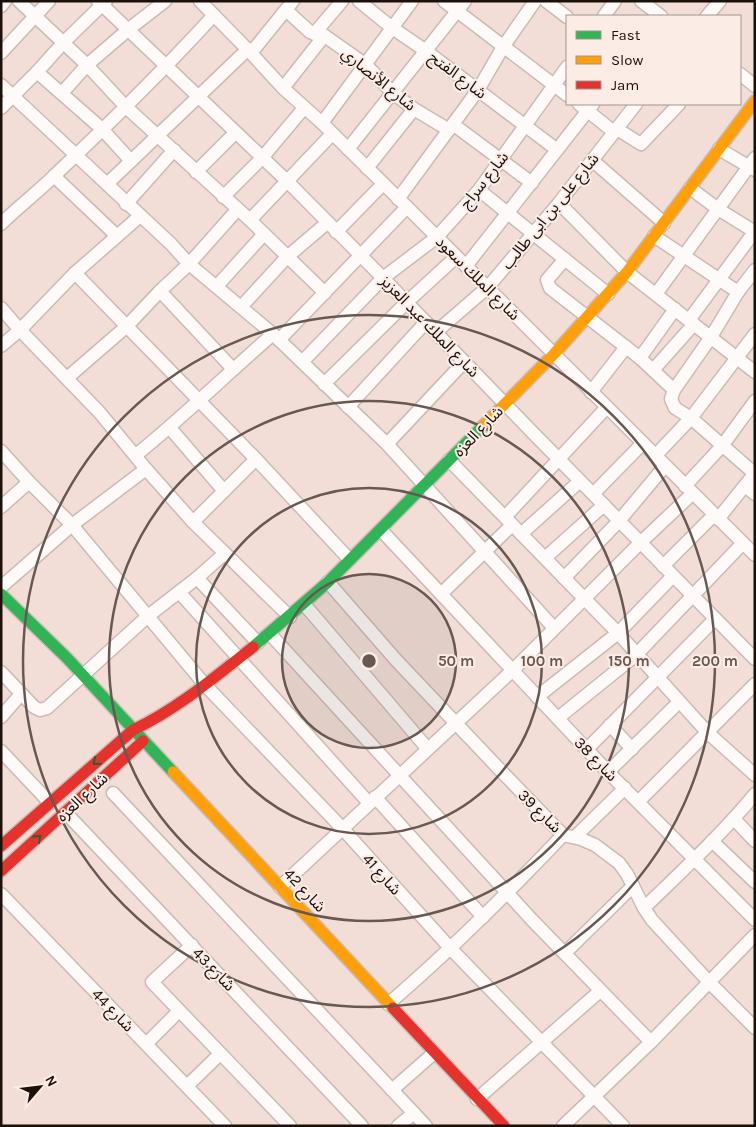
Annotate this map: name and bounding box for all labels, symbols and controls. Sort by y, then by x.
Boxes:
legend [566,15,741,105]
text: Fast [611,26,641,44]
street label: شارع الأنصاري [336,43,420,117]
street label: شارع الفتح [424,47,491,105]
text: Slow [611,51,643,69]
text: Jam [611,76,639,94]
street label: شارع سراج [456,148,515,214]
street label: شارع على بن ابى طالب [497,149,605,275]
street label: شارع الملك سعود [430,232,524,326]
street label: شارع الملك عبد العزيز [374,270,484,383]
street label: شارع العزه [449,402,509,463]
centre of rings [360,652,378,670]
text: 50 m [438,652,474,670]
text: 100 m [521,652,563,670]
text: 150 m [608,652,650,670]
text: 200 m [692,652,738,670]
street label: شارع 38 [568,733,622,787]
one-way arrow [93,757,102,765]
street label: شارع العزه [52,768,114,828]
street label: شارع 39 [512,785,566,839]
one-way arrow [32,835,41,844]
street label: شارع 41 [356,849,406,901]
street label: شارع 42 [278,864,330,918]
street label: شارع 43 [186,943,239,997]
street label: شارع 44 [86,984,138,1038]
north arrow [15,1062,65,1112]
text: N [41,1073,61,1090]

